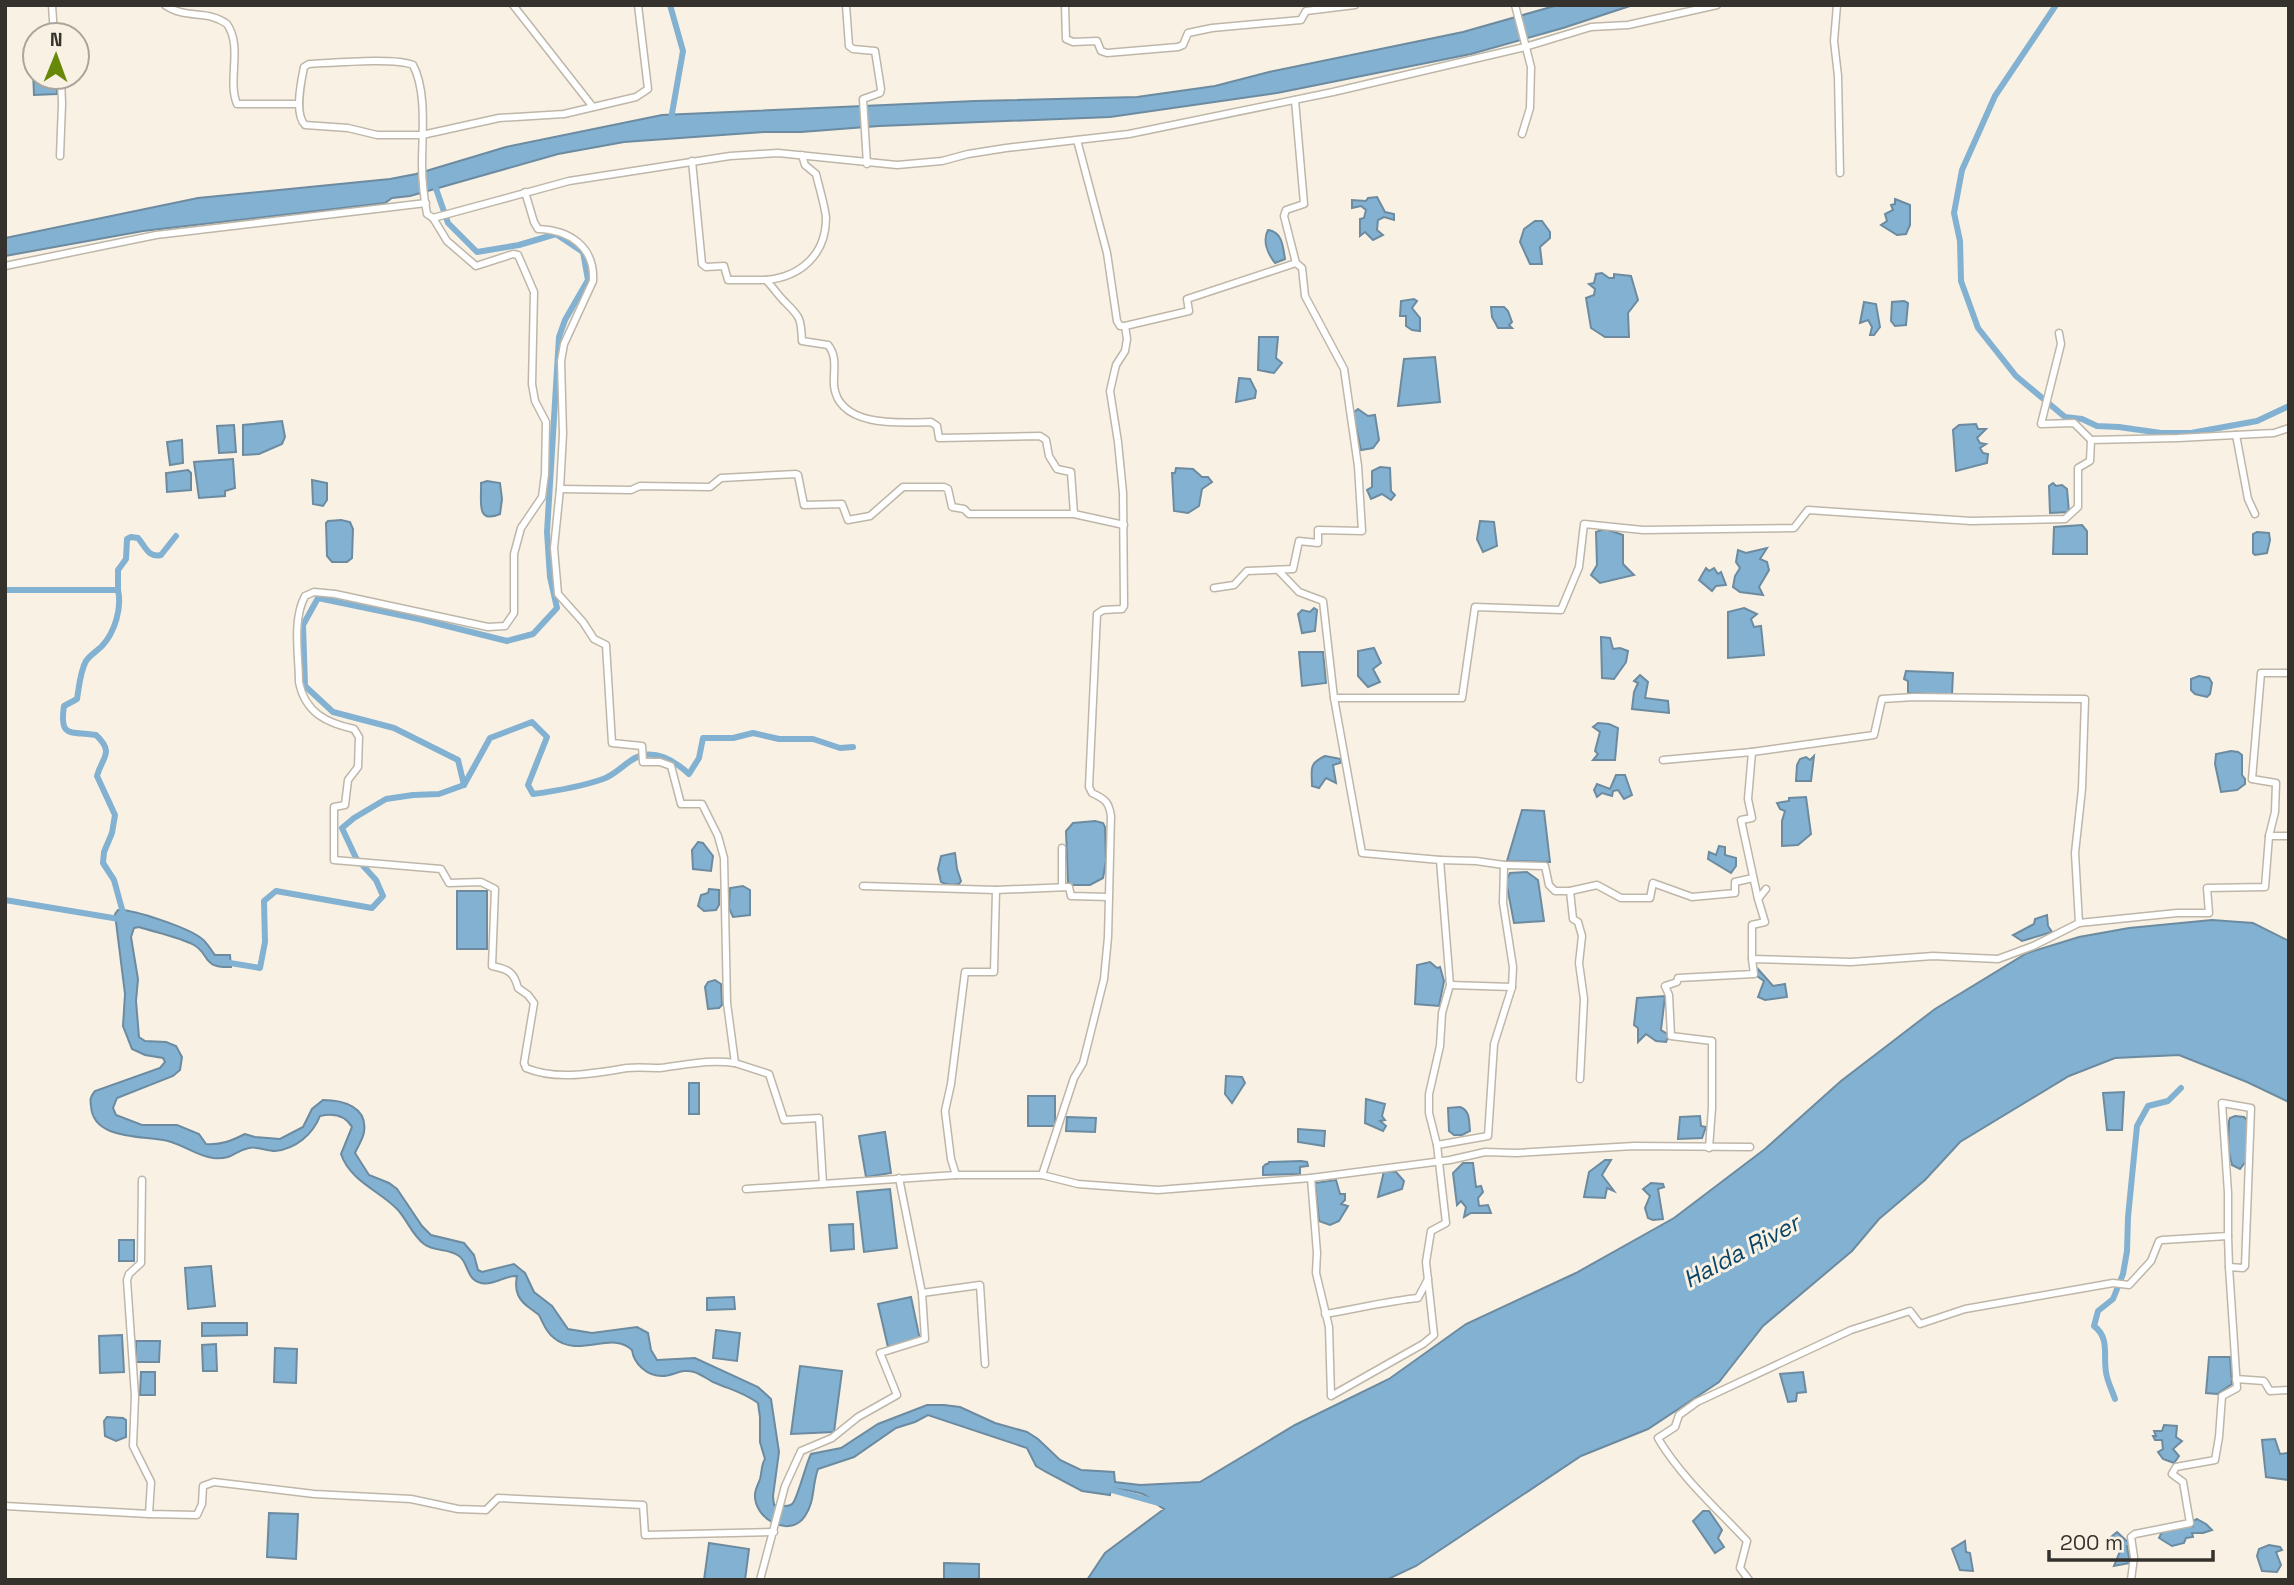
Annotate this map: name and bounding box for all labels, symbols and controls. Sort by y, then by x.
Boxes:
north arrow [21,21,91,91]
text: N [50,27,63,52]
water label: Halda River [1677,1206,1807,1295]
scale bar [2049,1518,2214,1562]
text: 200 m [2060,1529,2123,1556]

